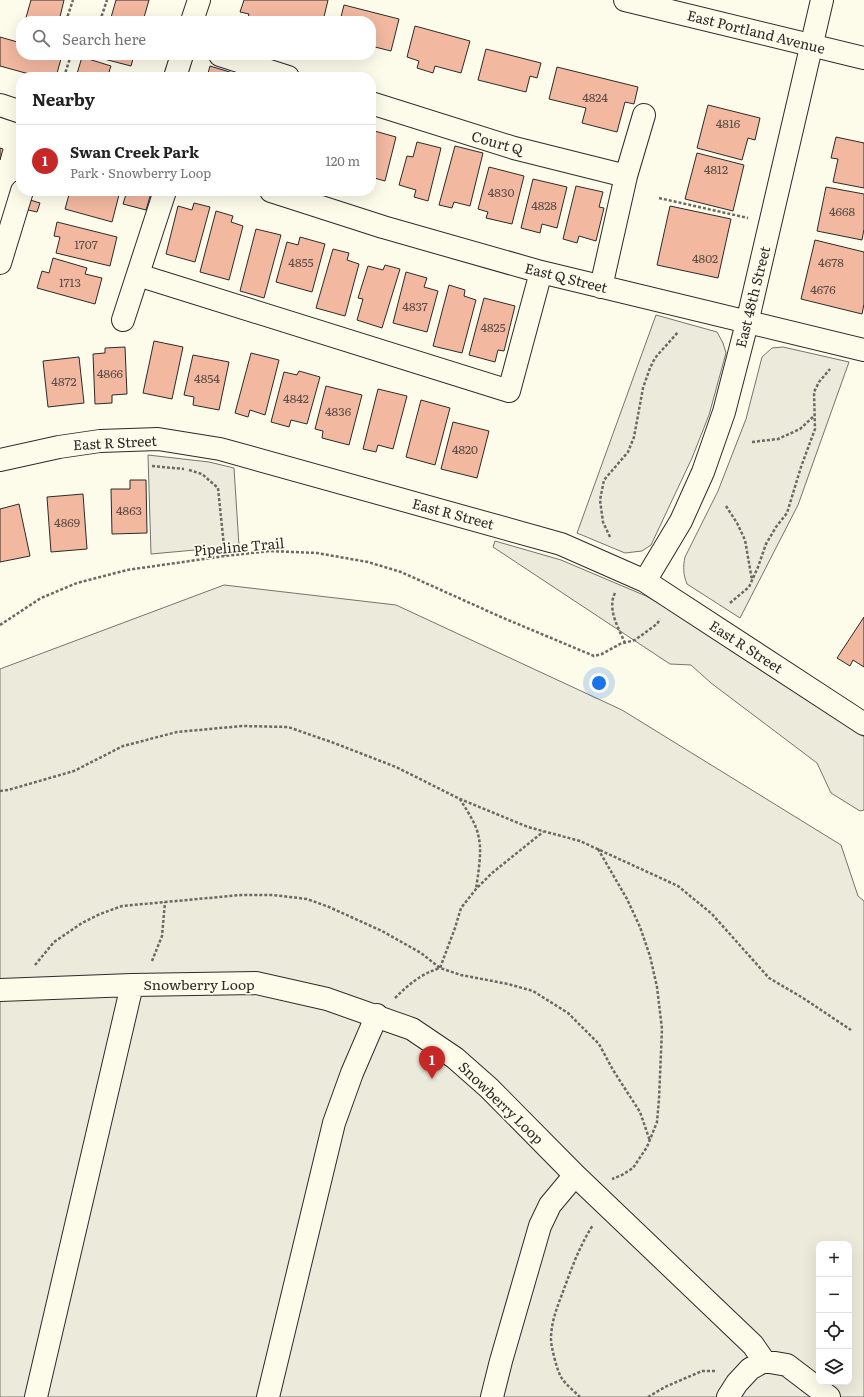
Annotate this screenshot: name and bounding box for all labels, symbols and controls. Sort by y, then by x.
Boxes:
street label: East Portland Avenue [685,4,827,58]
search box [16,16,376,60]
icon: search [30,27,52,49]
text: Search here [62,27,146,50]
text: Nearby [32,86,95,111]
house number: 4824 [582,88,608,106]
house number: 4816 [716,114,741,132]
street label: Court Q [469,125,528,160]
text: Swan Creek Park [70,140,199,163]
text: 1 [42,151,48,170]
text: 120 m [325,151,360,170]
house number: 4812 [704,160,728,178]
text: Park · Snowberry Loop [70,163,211,182]
house number: 4830 [488,183,514,201]
house number: 4828 [531,196,557,214]
house number: 4668 [829,202,855,220]
house number: 1707 [74,235,98,253]
street label: East 48th Street [730,243,774,350]
house number: 4802 [692,249,718,267]
house number: 4855 [288,253,314,271]
house number: 4678 [818,253,844,271]
street label: East Q Street [523,257,610,297]
house number: 1713 [59,273,81,291]
house number: 4676 [810,280,836,298]
house number: 4837 [402,297,428,315]
house number: 4825 [480,318,506,336]
house number: 4866 [97,364,124,382]
house number: 4854 [194,369,220,387]
house number: 4872 [51,372,77,390]
house number: 4842 [283,389,309,407]
house number: 4836 [325,402,352,420]
street label: East R Street [72,430,158,454]
house number: 4820 [452,440,478,458]
street label: East R Street [410,493,497,534]
house number: 4863 [116,501,142,519]
house number: 4869 [54,513,80,531]
street label: Pipeline Trail [193,532,285,560]
street label: East R Street [706,615,787,678]
your location [589,673,609,693]
street label: Snowberry Loop [143,974,255,994]
pin: 1 [419,1046,445,1079]
street label: Snowberry Loop [455,1056,549,1148]
map controls [816,1241,852,1385]
button: + [816,1241,852,1277]
button: − [816,1277,852,1313]
button: locate [816,1313,852,1349]
button: layers [816,1349,852,1385]

